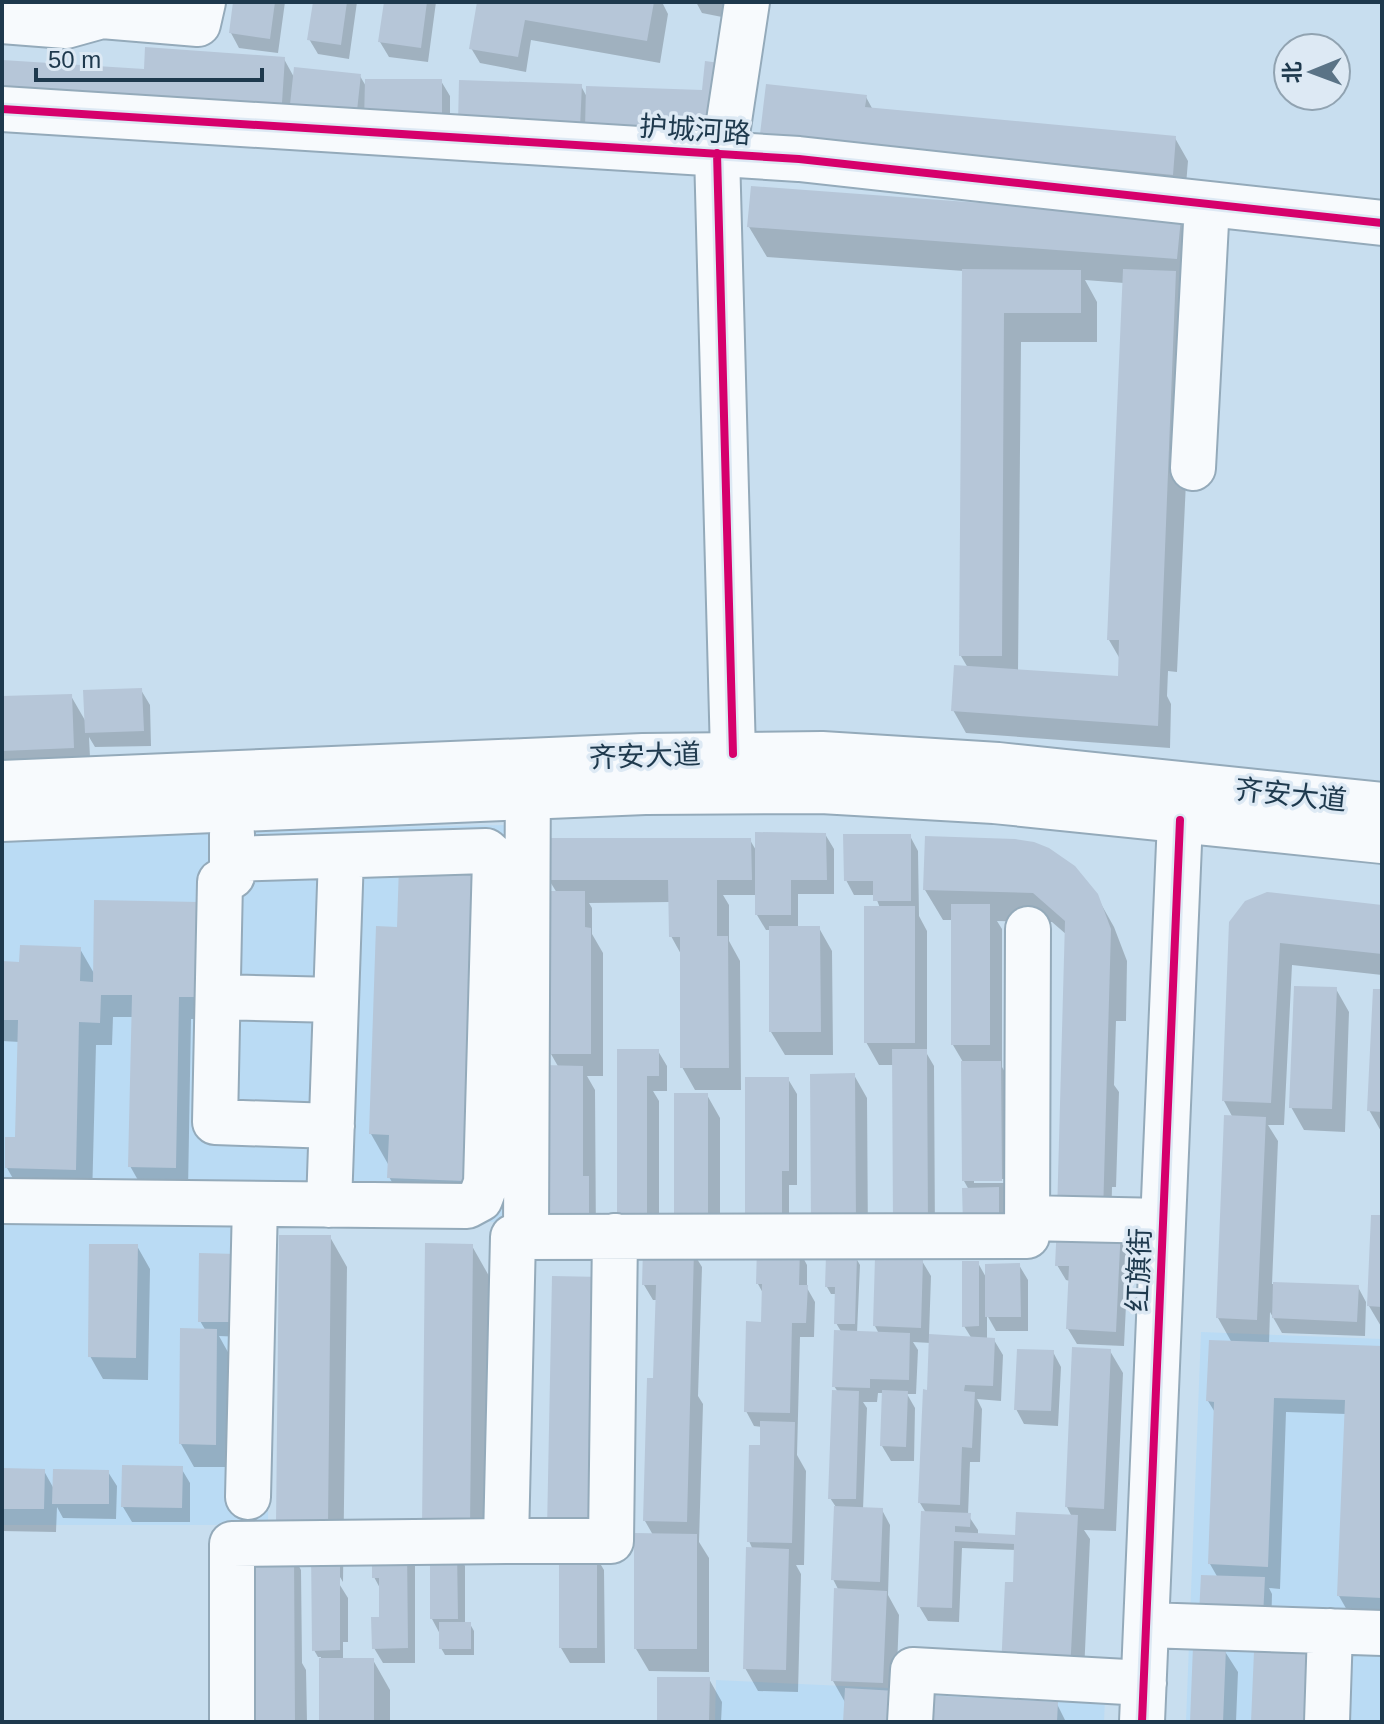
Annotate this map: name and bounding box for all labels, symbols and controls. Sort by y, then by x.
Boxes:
scale bar [36,32,262,82]
north arrow [1272,32,1352,112]
text: 50 m [48,46,101,73]
text: 北 [1280,61,1305,84]
street label: 护城河路 [638,111,752,149]
street label: 齐安大道 [588,739,702,773]
street label: 齐安大道 [1234,774,1348,816]
street label: 红旗街 [1122,1227,1156,1313]

